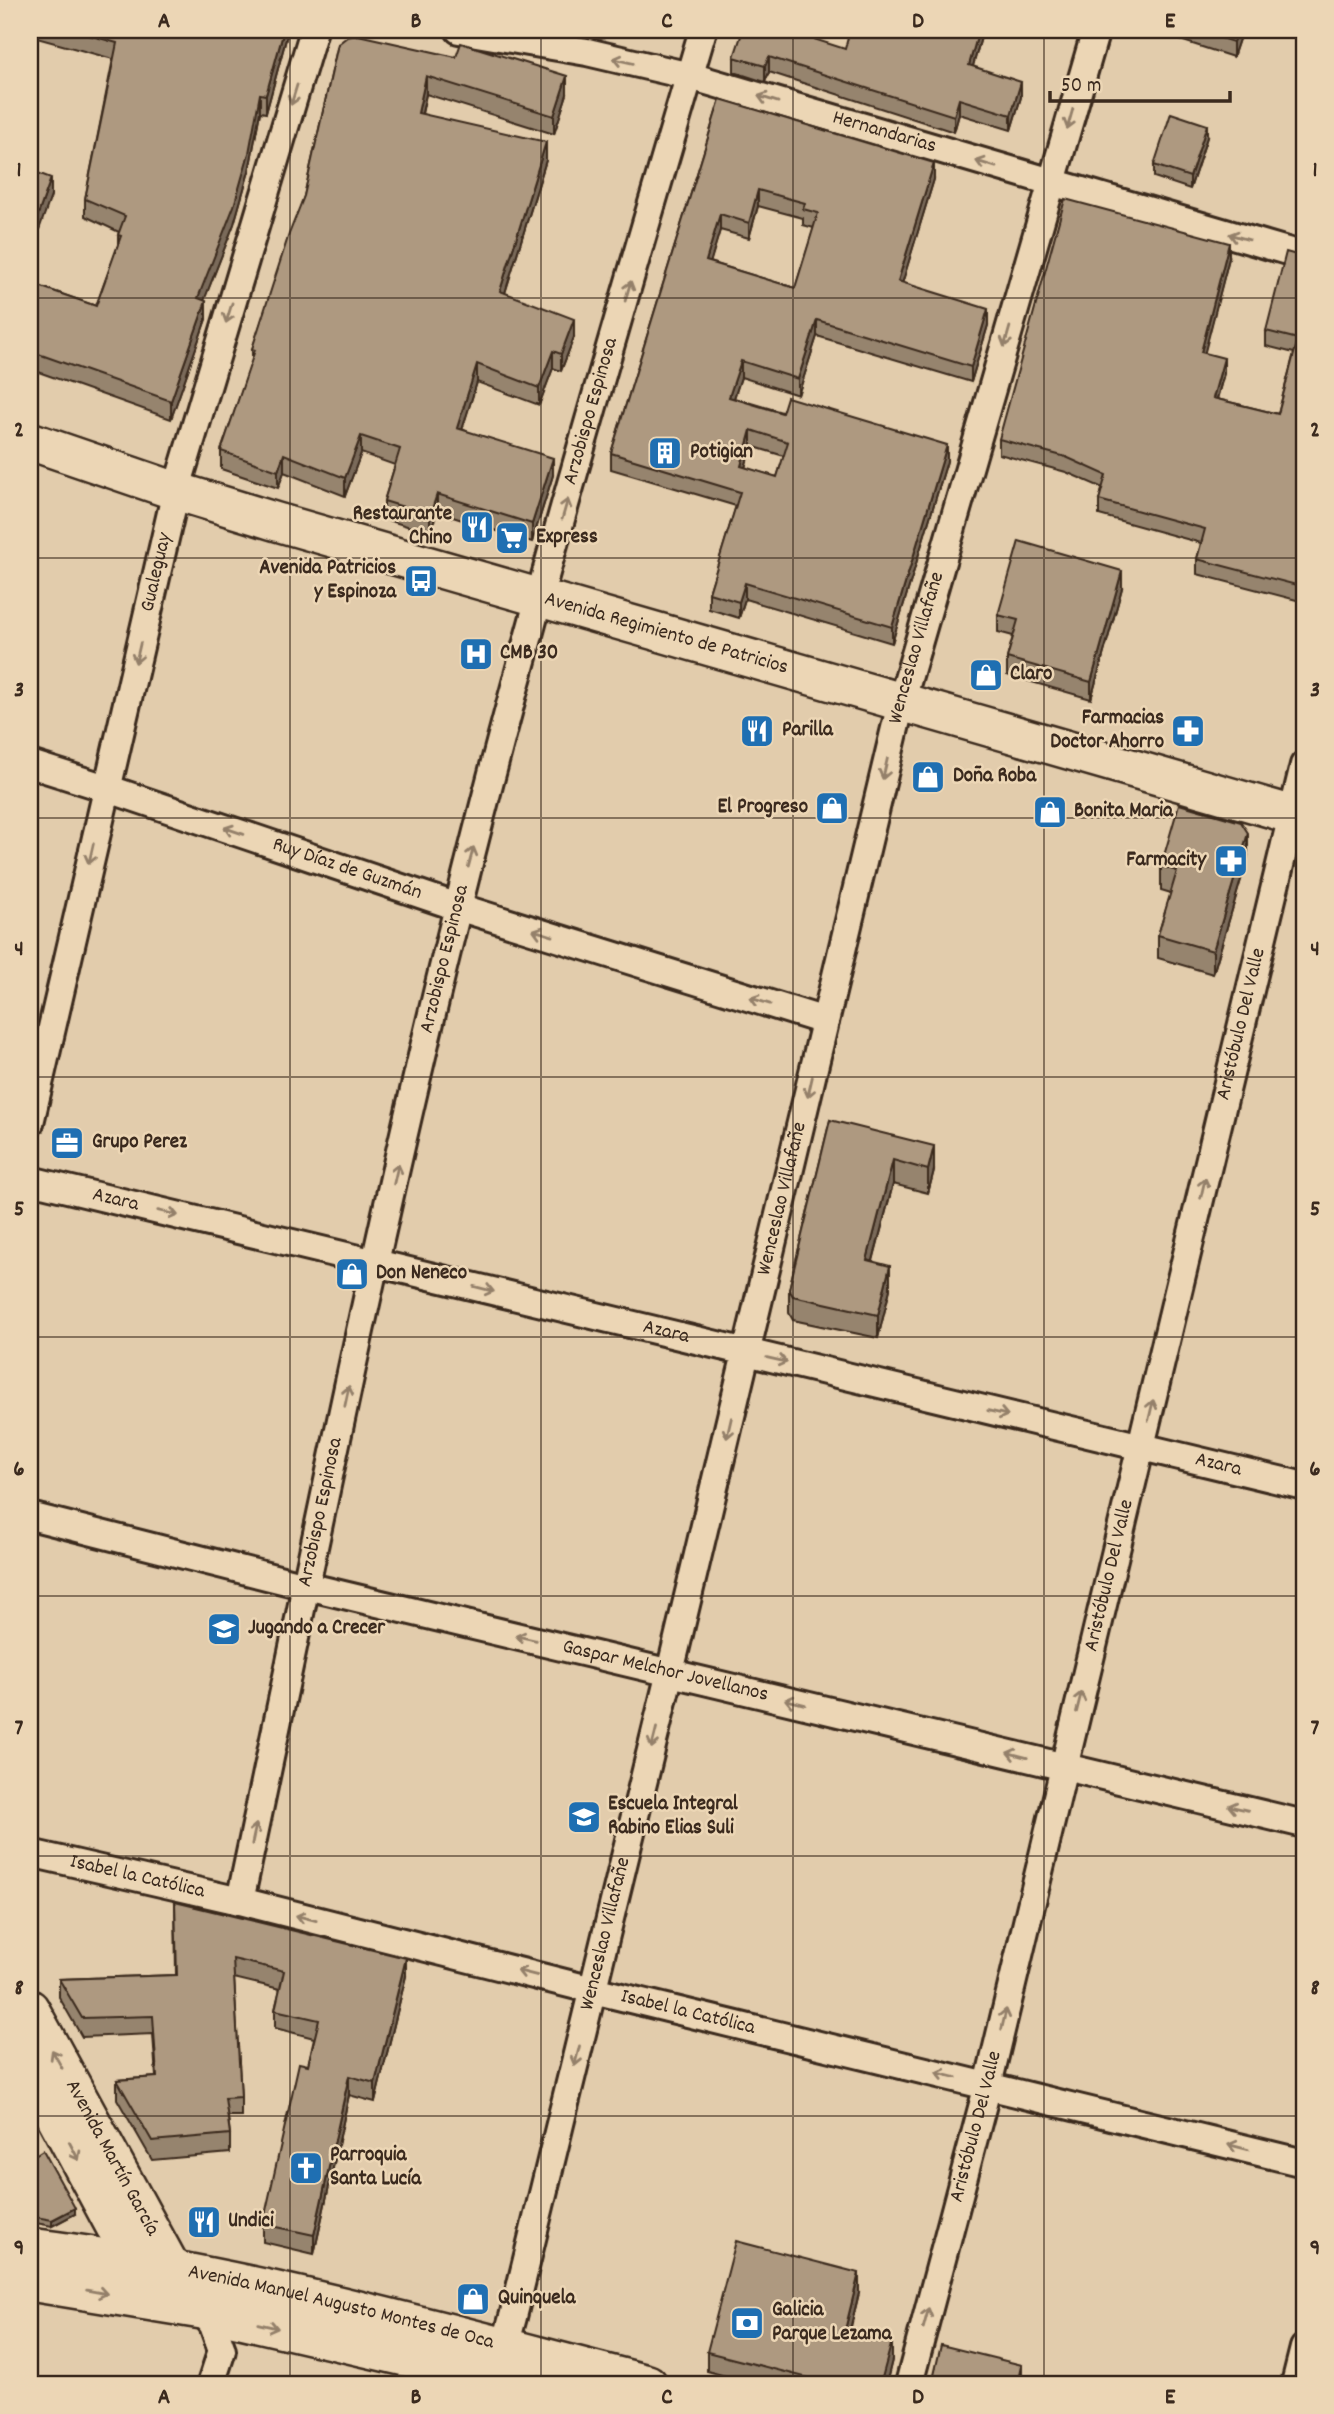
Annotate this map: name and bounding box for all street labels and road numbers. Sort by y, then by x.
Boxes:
street label: Hernandarias [829,103,940,162]
street label: Arzobispo Espinosa [556,333,627,489]
street label: Gualeguay [134,529,181,615]
street label: Wenceslao Villafañe [882,569,953,727]
street label: Avenida Regimiento de Patricios [541,585,792,684]
street label: Ruy Díaz de Guzmán [268,830,426,909]
street label: Arzobispo Espinosa [413,881,478,1036]
street label: Aristóbulo Del Valle [1209,945,1275,1103]
street label: Wenceslao Villafañe [750,1119,816,1279]
street label: Azara [89,1180,143,1221]
street label: Azara [640,1313,693,1353]
street label: Arzobispo Espinosa [291,1434,352,1590]
street label: Azara [1192,1445,1246,1486]
street label: Aristóbulo Del Valle [1077,1497,1143,1655]
street label: Gaspar Melchor Jovellanos [559,1633,771,1711]
street label: Isabel la Católica [67,1848,209,1908]
street label: Wenceslao Villafañe [573,1854,639,2014]
street label: Isabel la Católica [617,1982,759,2044]
street label: Aristóbulo Del Valle [943,2048,1011,2206]
street label: Avenida Martín García [57,2075,167,2243]
street label: Avenida Manuel Augusto Montes de Oca [185,2258,498,2359]

